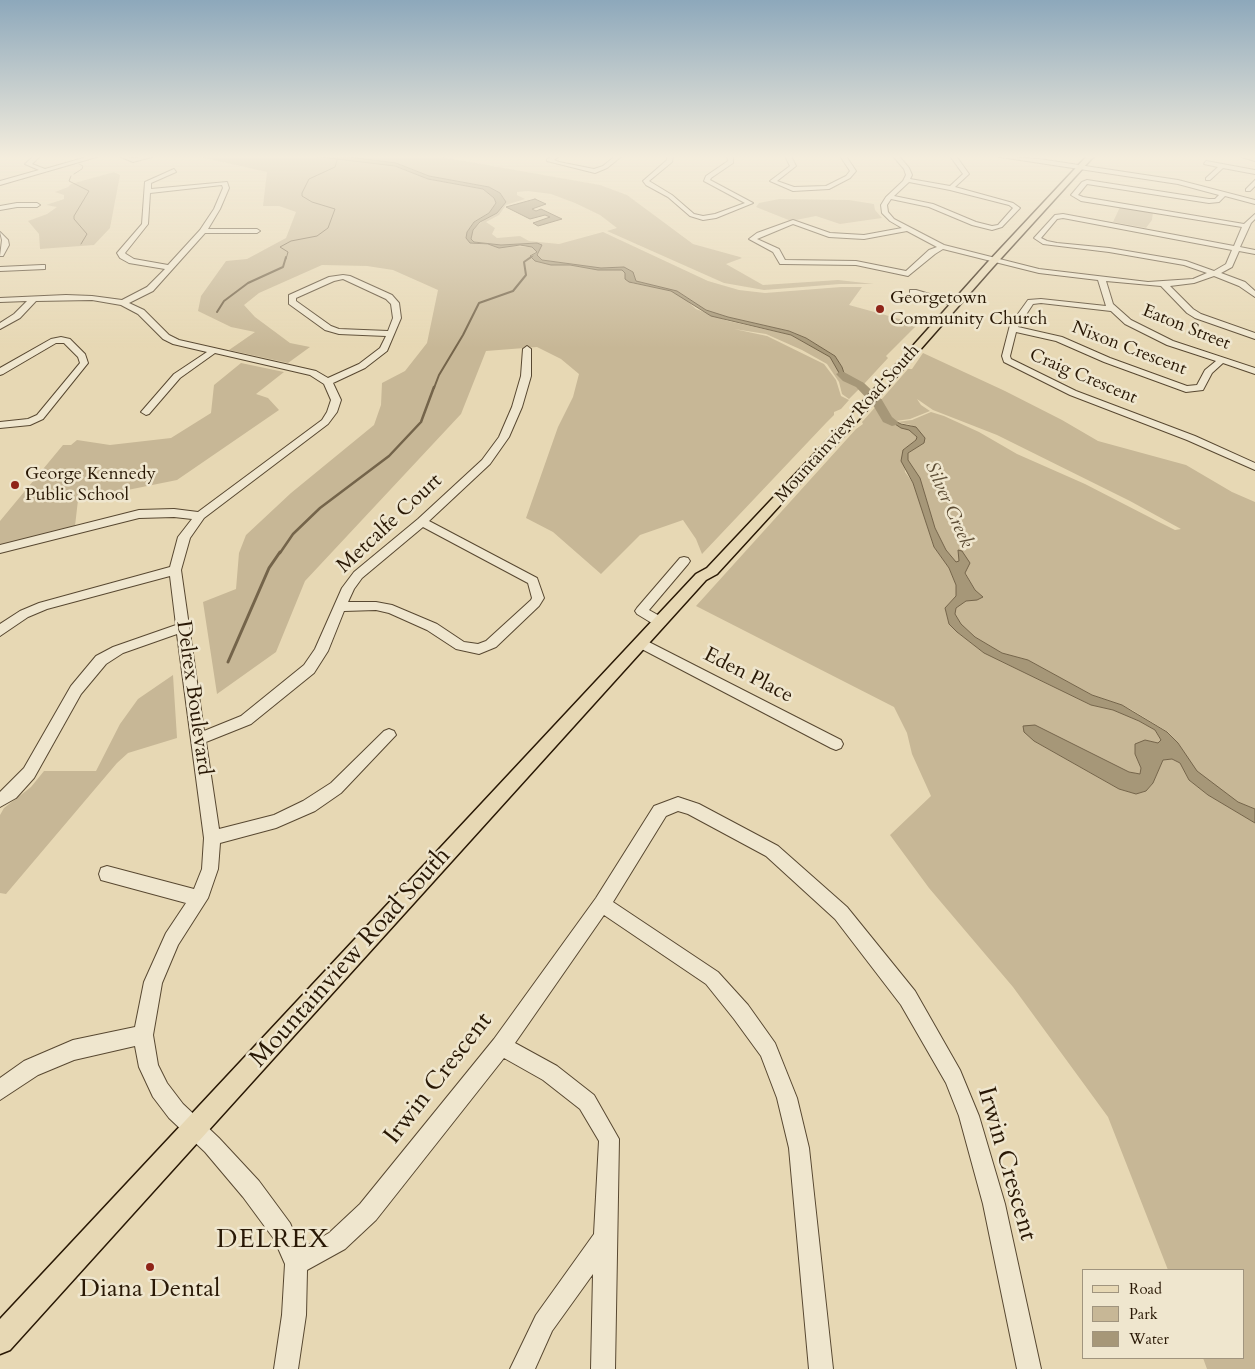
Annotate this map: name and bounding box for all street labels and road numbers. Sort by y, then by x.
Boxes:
street label: Eaton Street [1139,301,1233,355]
street label: Nixon Crescent [1069,317,1189,381]
street label: Mountainview Road South [771,340,925,508]
street label: Craig Crescent [1026,345,1140,409]
street label: Metcalfe Court [332,469,448,579]
street label: Delrex Boulevard [170,619,216,777]
street label: Eden Place [699,643,797,709]
street label: Mountainview Road South [244,842,458,1074]
street label: Irwin Crescent [378,1007,500,1151]
street label: Irwin Crescent [970,1084,1042,1244]

